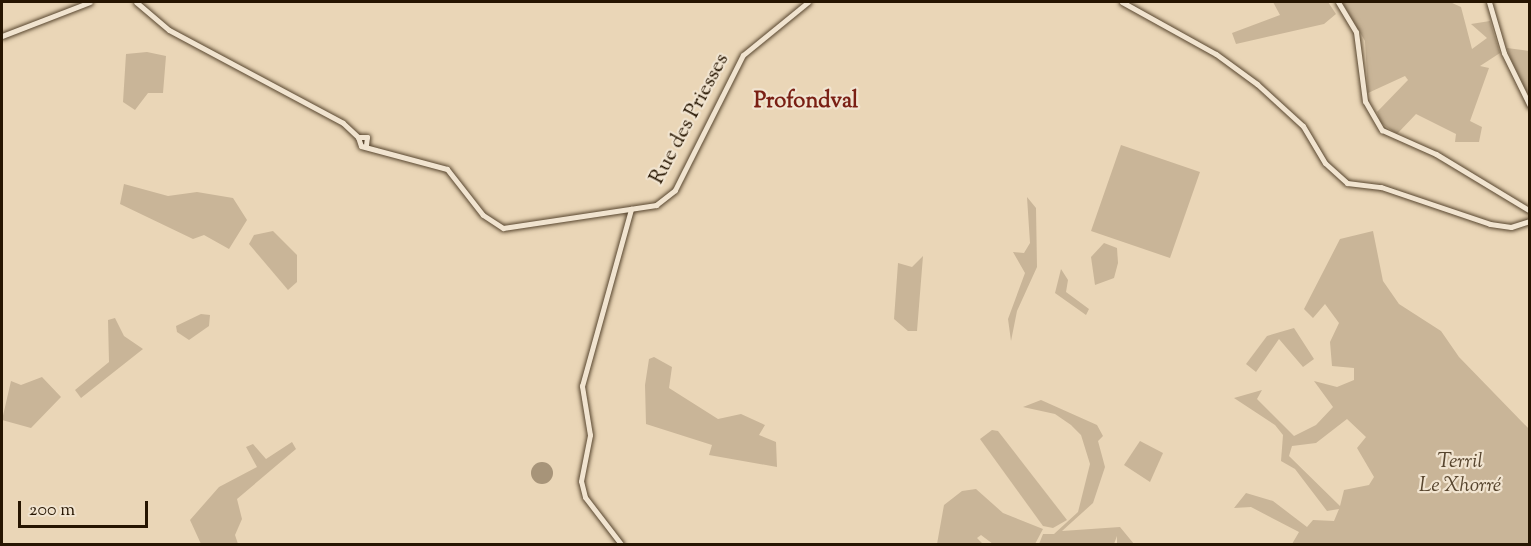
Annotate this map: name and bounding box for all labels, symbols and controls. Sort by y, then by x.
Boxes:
street label: Rue des Priesses [645,49,735,189]
district label: Profondval [754,90,858,116]
park label: Terril Le Xhorré [1419,449,1501,499]
scale bar [21,489,152,527]
text: 200 m [29,498,75,524]

